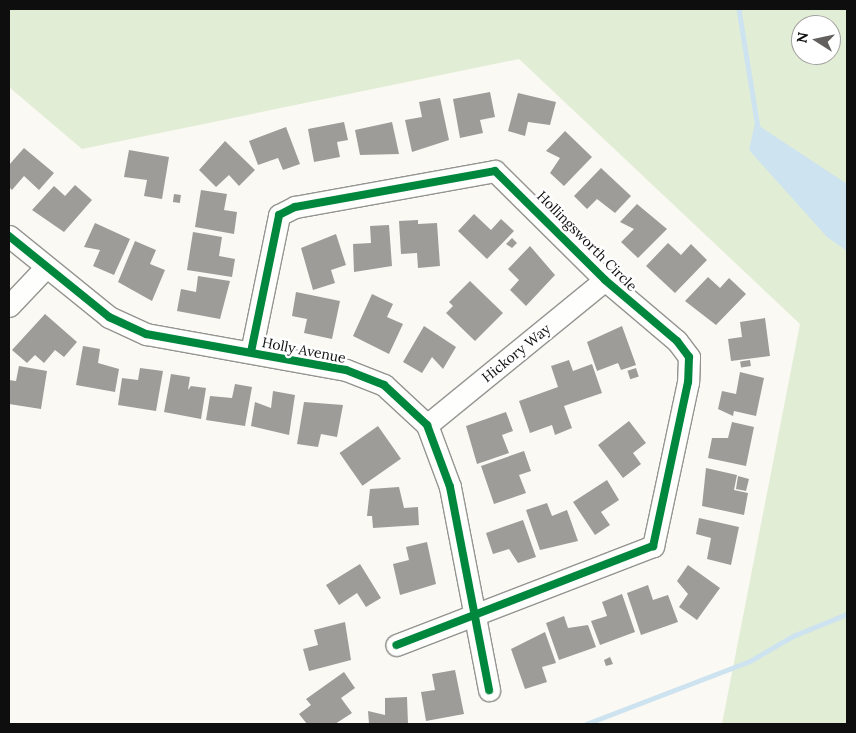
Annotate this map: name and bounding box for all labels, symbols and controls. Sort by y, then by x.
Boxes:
north arrow [791,15,841,65]
text: N [792,31,812,44]
street label: Hollingsworth Circle [534,188,640,294]
street label: Hickory Way [478,320,554,386]
street label: Holly Avenue [261,334,347,366]

